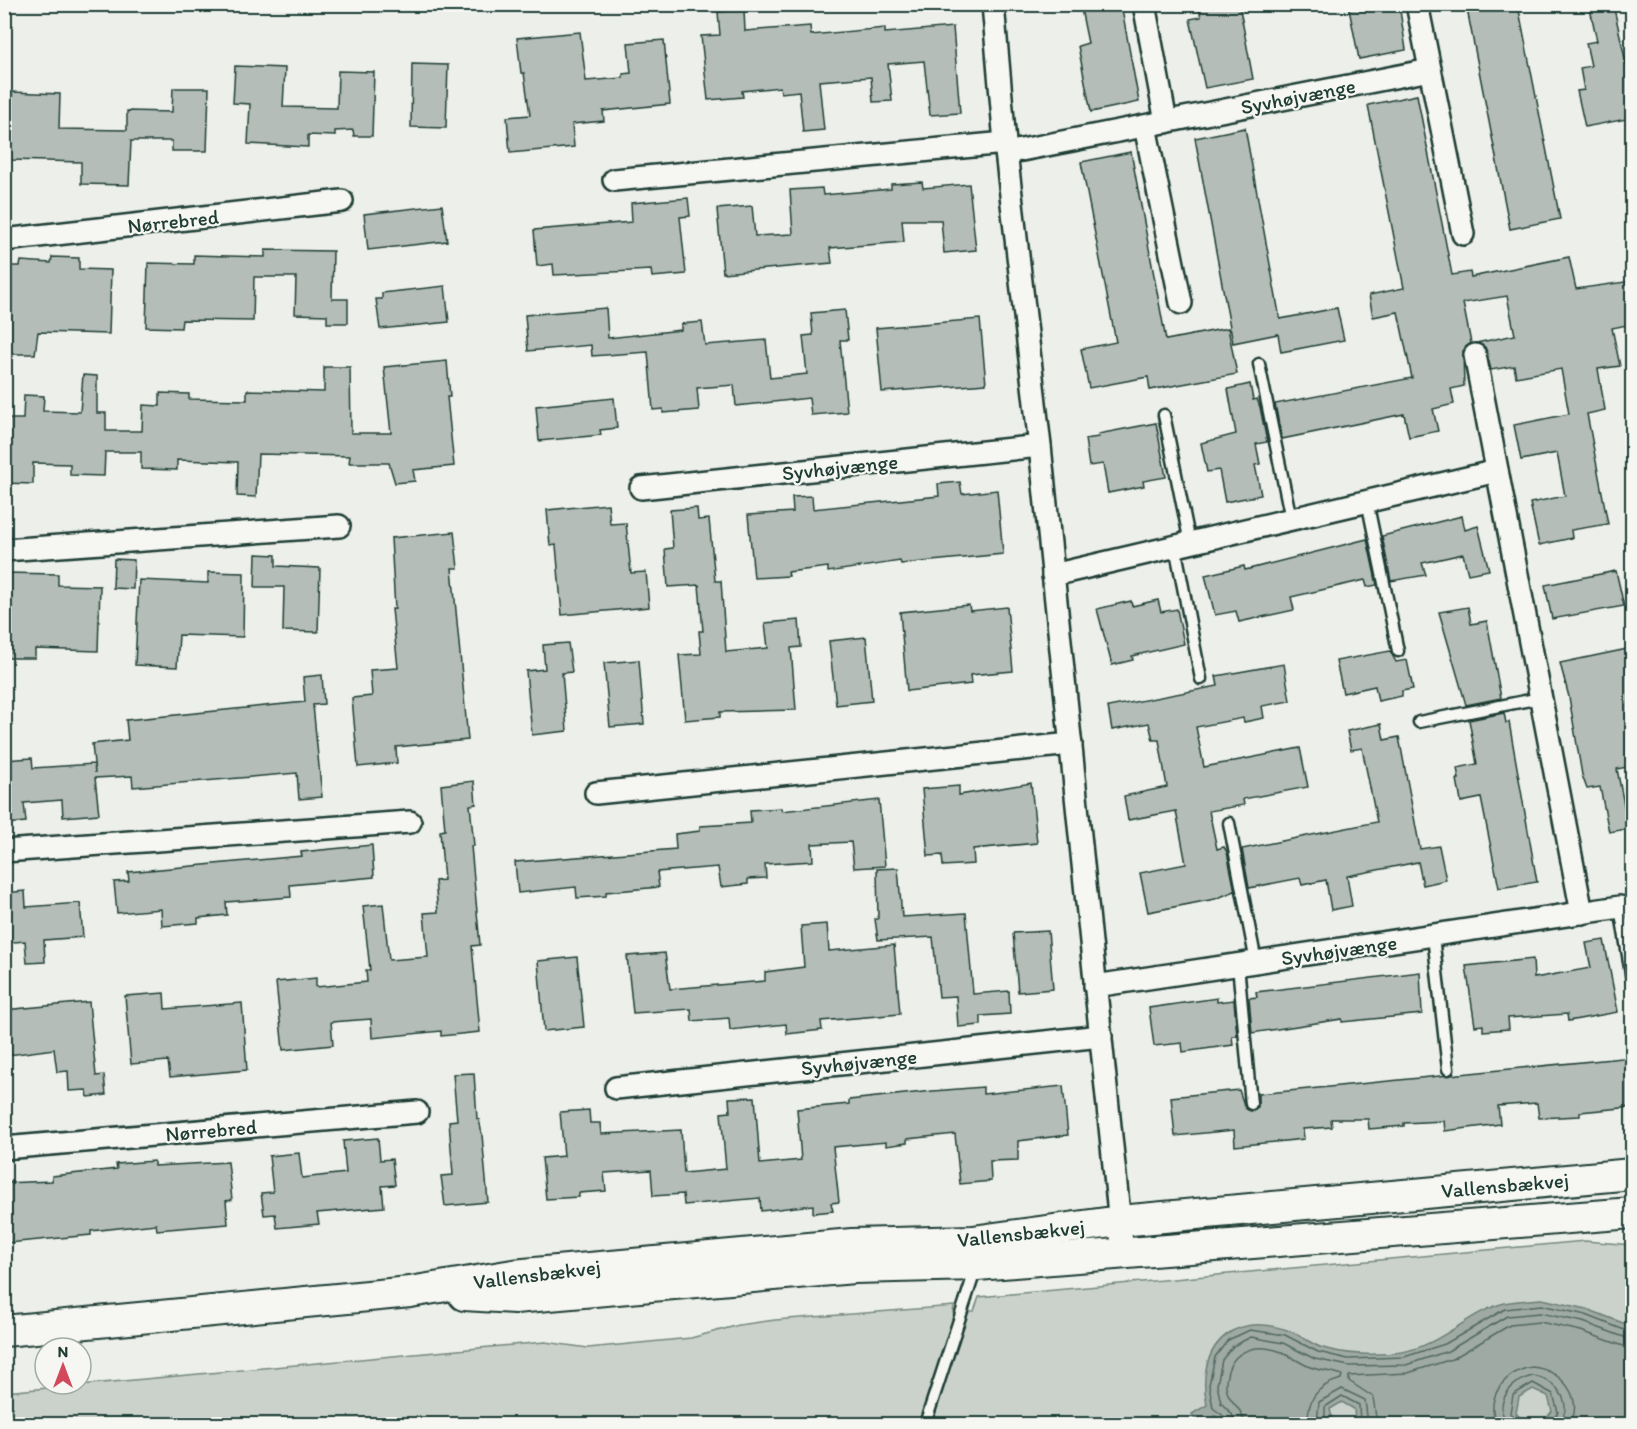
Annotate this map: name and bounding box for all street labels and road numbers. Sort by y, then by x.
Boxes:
street label: Syvhøjvænge [1238,73,1358,119]
street label: Nørrebred [126,204,220,238]
street label: Syvhøjvænge [781,448,899,486]
street label: Syvhøjvænge [1279,930,1399,970]
street label: Syvhøjvænge [800,1043,918,1081]
street label: Nørrebred [164,1114,258,1146]
street label: Vallensbækvej [1440,1167,1570,1203]
street label: Vallensbækvej [956,1214,1086,1252]
street label: Vallensbækvej [472,1254,602,1294]

